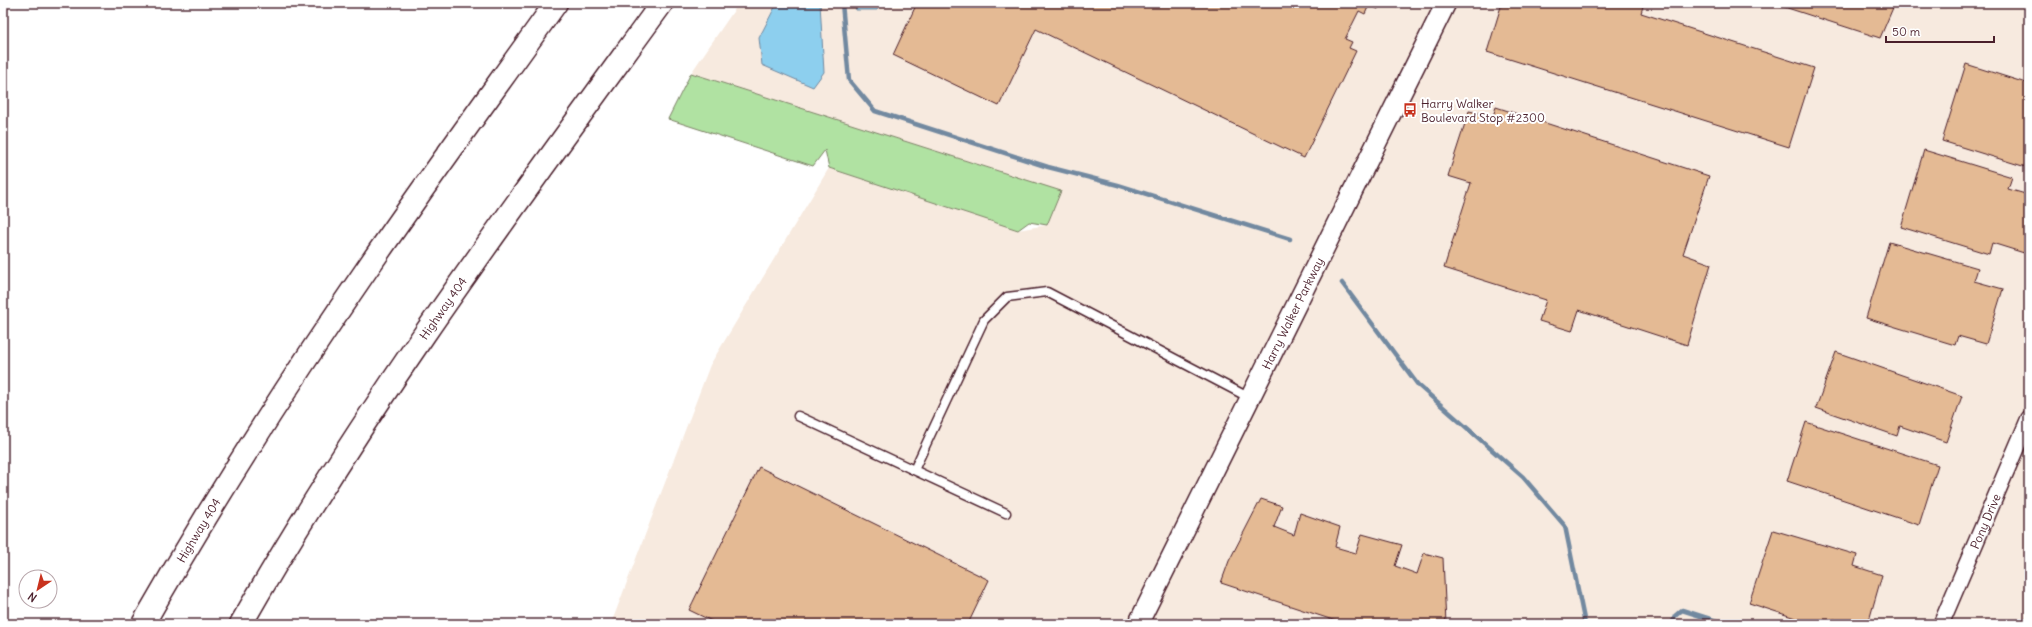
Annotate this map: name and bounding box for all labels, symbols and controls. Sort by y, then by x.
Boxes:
scale bar [1886,18,1994,44]
text: 50 m [1892,24,1921,39]
place label: Harry Walker Boulevard Stop #2300 [1421,96,1545,125]
bus stop icon: Harry Walker Boulevard Stop #2300 [1402,102,1418,118]
street label: Harry Walker Parkway [1258,255,1326,372]
street label: Highway 404 [416,274,470,342]
street label: Pony Drive [1967,491,2003,551]
street label: Highway 404 [173,495,223,565]
north arrow [18,569,58,609]
text: N [25,589,39,605]

